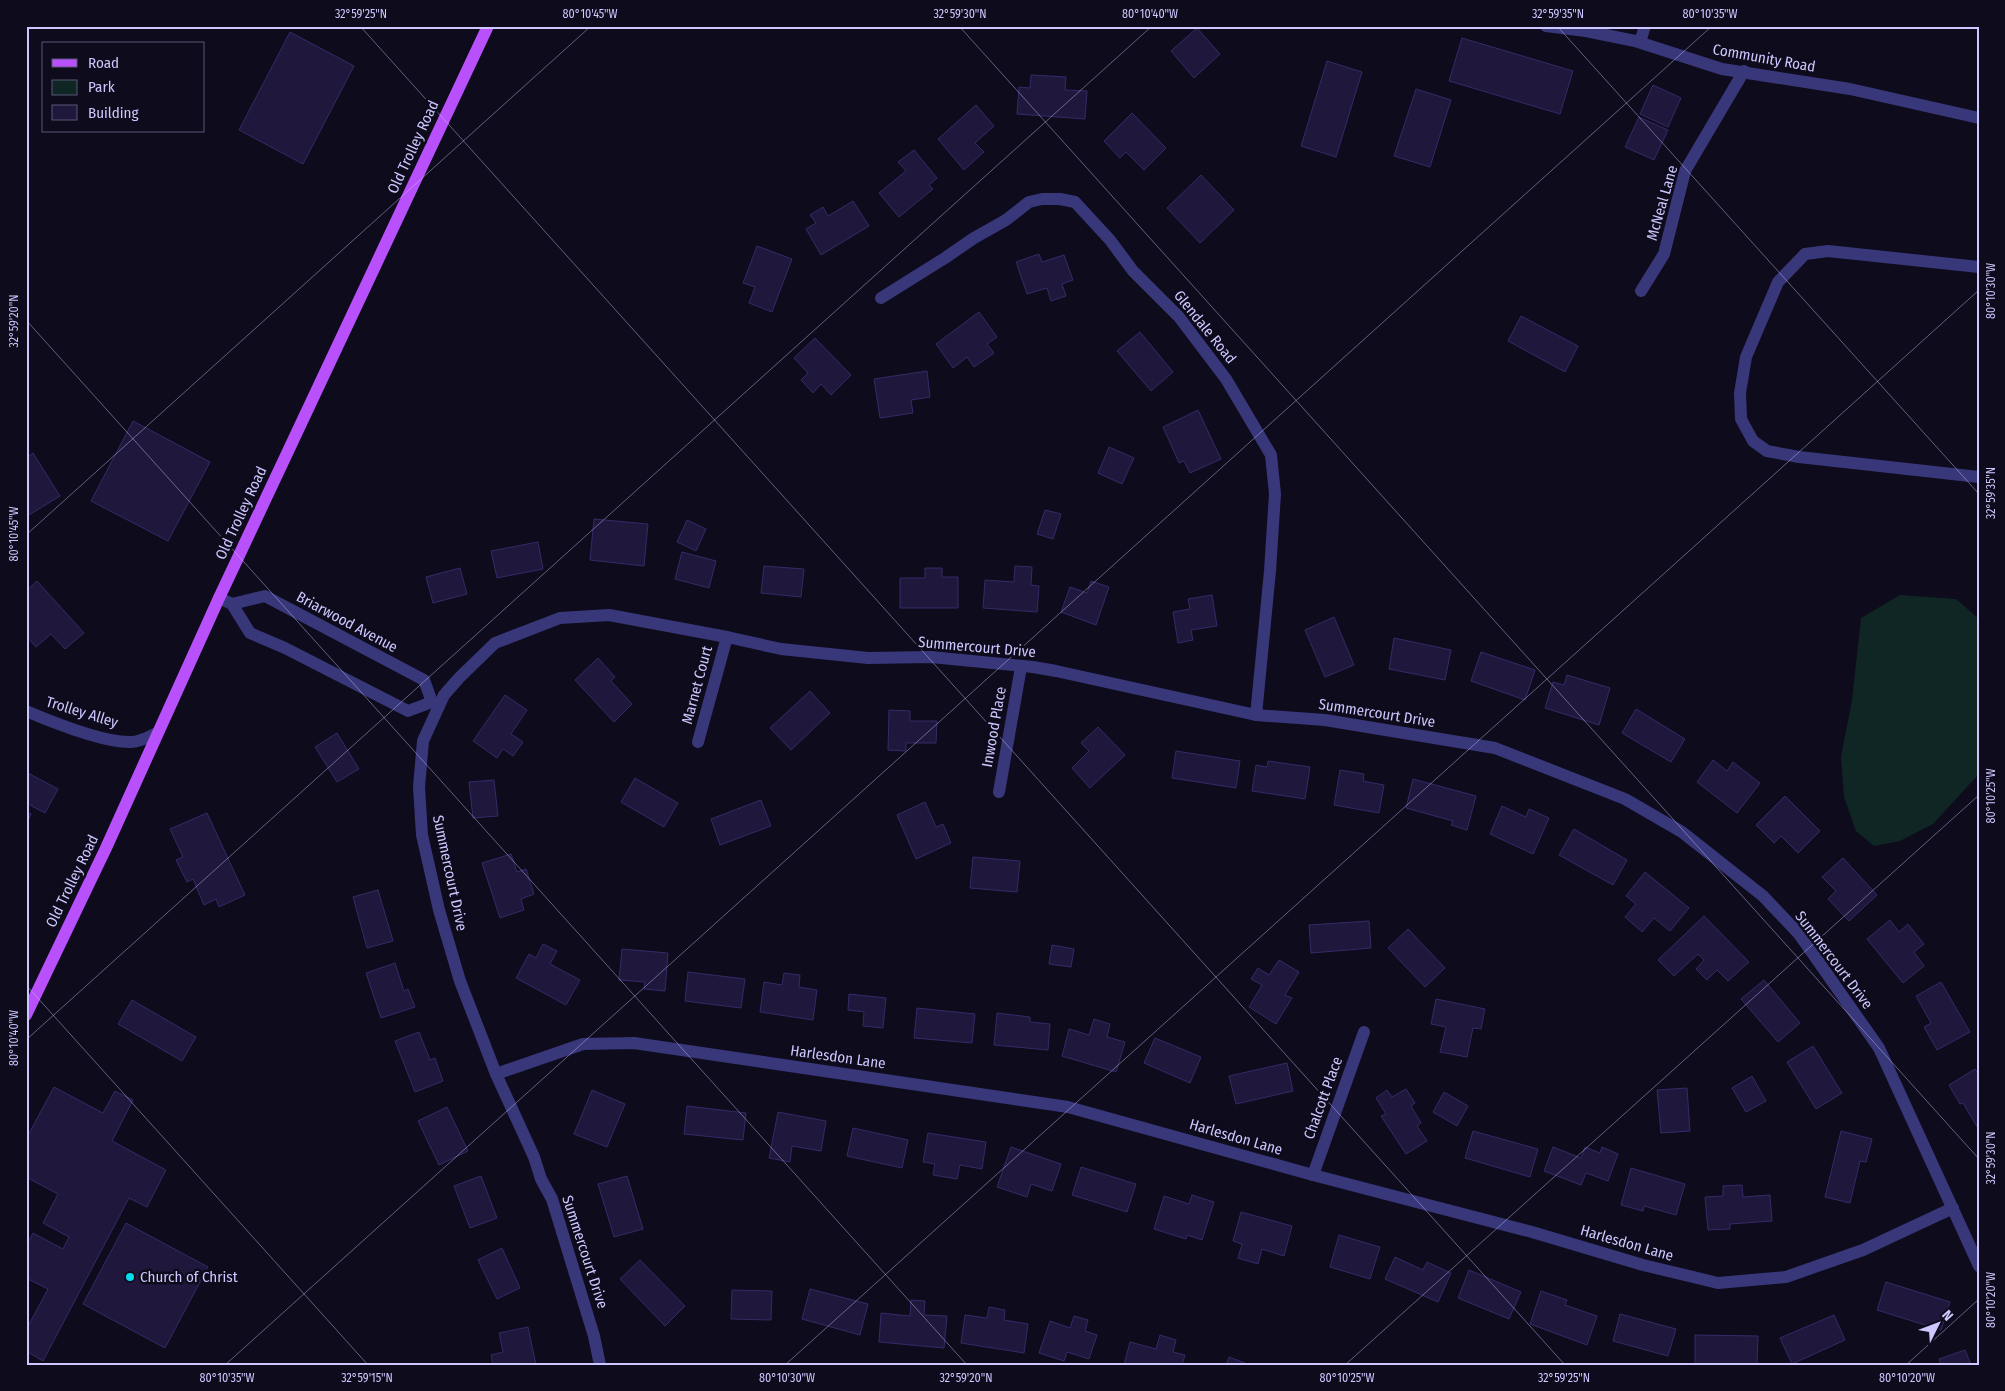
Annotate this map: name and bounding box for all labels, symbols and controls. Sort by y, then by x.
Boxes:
text: 32°59'25"N [335,7,387,21]
text: 80°10'45"W [563,7,618,21]
text: 32°59'30"N [933,7,987,21]
text: 80°10'40"W [1122,7,1178,21]
text: 32°59'35"N [1532,7,1584,21]
text: 80°10'35"W [1682,7,1738,21]
street label: Community Road [1711,40,1817,76]
legend [42,42,205,132]
text: Road [88,54,119,72]
text: Park [88,78,115,96]
street label: Old Trolley Road [384,98,442,196]
text: Building [88,104,139,122]
street label: McNeal Lane [1643,163,1681,243]
text: 80°10'30"W [1984,263,1998,319]
street label: Glendale Road [1170,287,1240,367]
text: 32°59'20"N [7,294,21,348]
street label: Old Trolley Road [212,464,270,562]
text: 32°59'35"N [1984,467,1998,519]
text: 80°10'45"W [7,506,21,562]
street label: Briarwood Avenue [293,588,401,656]
street label: Summercourt Drive [918,633,1036,661]
street label: Marnet Court [678,644,716,726]
street label: Inwood Place [978,685,1010,769]
street label: Trolley Alley [44,693,120,732]
street label: Summercourt Drive [1317,695,1437,731]
text: 80°10'25"W [1984,768,1998,824]
street label: Summercourt Drive [429,813,471,933]
street label: Old Trolley Road [42,832,102,930]
street label: Summercourt Drive [1791,908,1877,1012]
text: 80°10'40"W [7,1010,21,1066]
street label: Harlesdon Lane [789,1041,887,1073]
street label: Chalcott Place [1300,1054,1346,1142]
street label: Harlesdon Lane [1187,1115,1285,1159]
text: 32°59'30"N [1984,1131,1998,1185]
street label: Summercourt Drive [558,1193,612,1311]
street label: Harlesdon Lane [1578,1221,1676,1265]
place label: Church of Christ [140,1268,238,1286]
marker: Church of Christ [124,1271,136,1283]
text: 80°10'20"W [1984,1272,1998,1328]
north arrow [1912,1298,1962,1348]
text: N [1938,1307,1956,1324]
text: 80°10'35"W [199,1371,255,1385]
text: 32°59'15"N [341,1371,393,1385]
text: 80°10'30"W [759,1371,815,1385]
text: 32°59'20"N [939,1371,993,1385]
text: 80°10'25"W [1319,1371,1375,1385]
text: 32°59'25"N [1538,1371,1590,1385]
text: 80°10'20"W [1879,1371,1935,1385]

